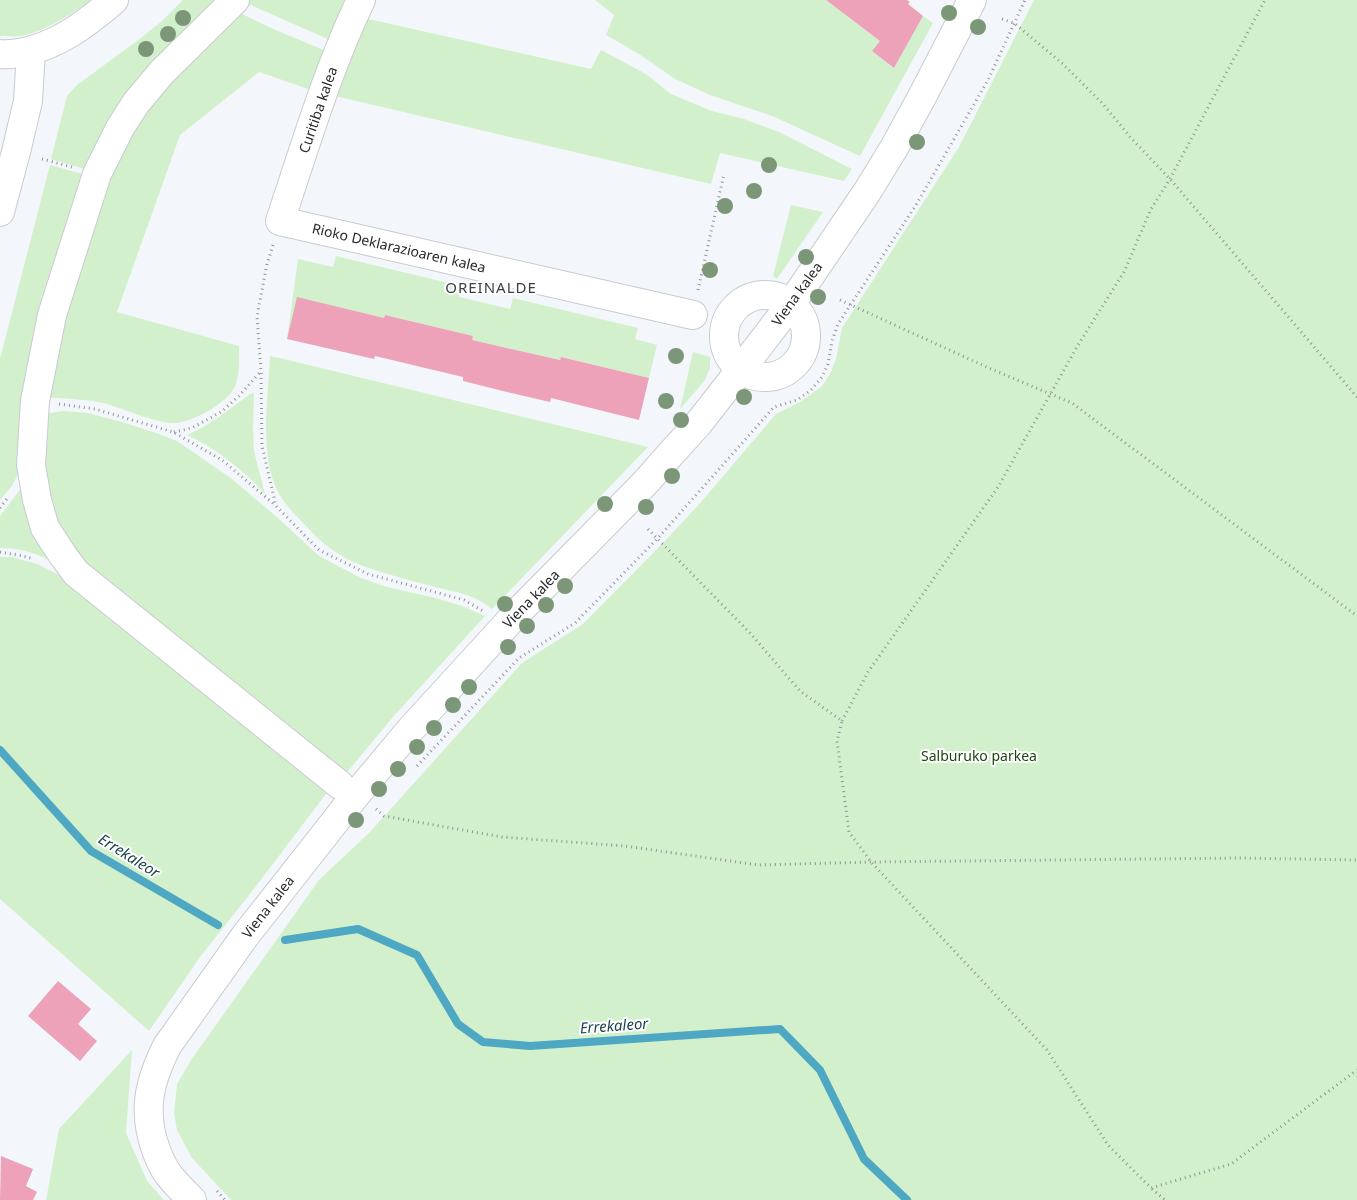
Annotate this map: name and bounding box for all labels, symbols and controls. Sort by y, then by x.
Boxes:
street label: Curitiba kalea [294,64,341,156]
street label: Rioko Deklarazioaren kalea [310,218,488,277]
street label: Viena kalea [767,258,826,330]
district label: OREINALDE [445,277,537,297]
street label: Viena kalea [498,565,563,632]
park label: Salburuko parkea [921,746,1037,765]
water label: Errekaleor [95,829,165,882]
street label: Viena kalea [237,871,298,942]
water label: Errekaleor [579,1013,650,1037]

